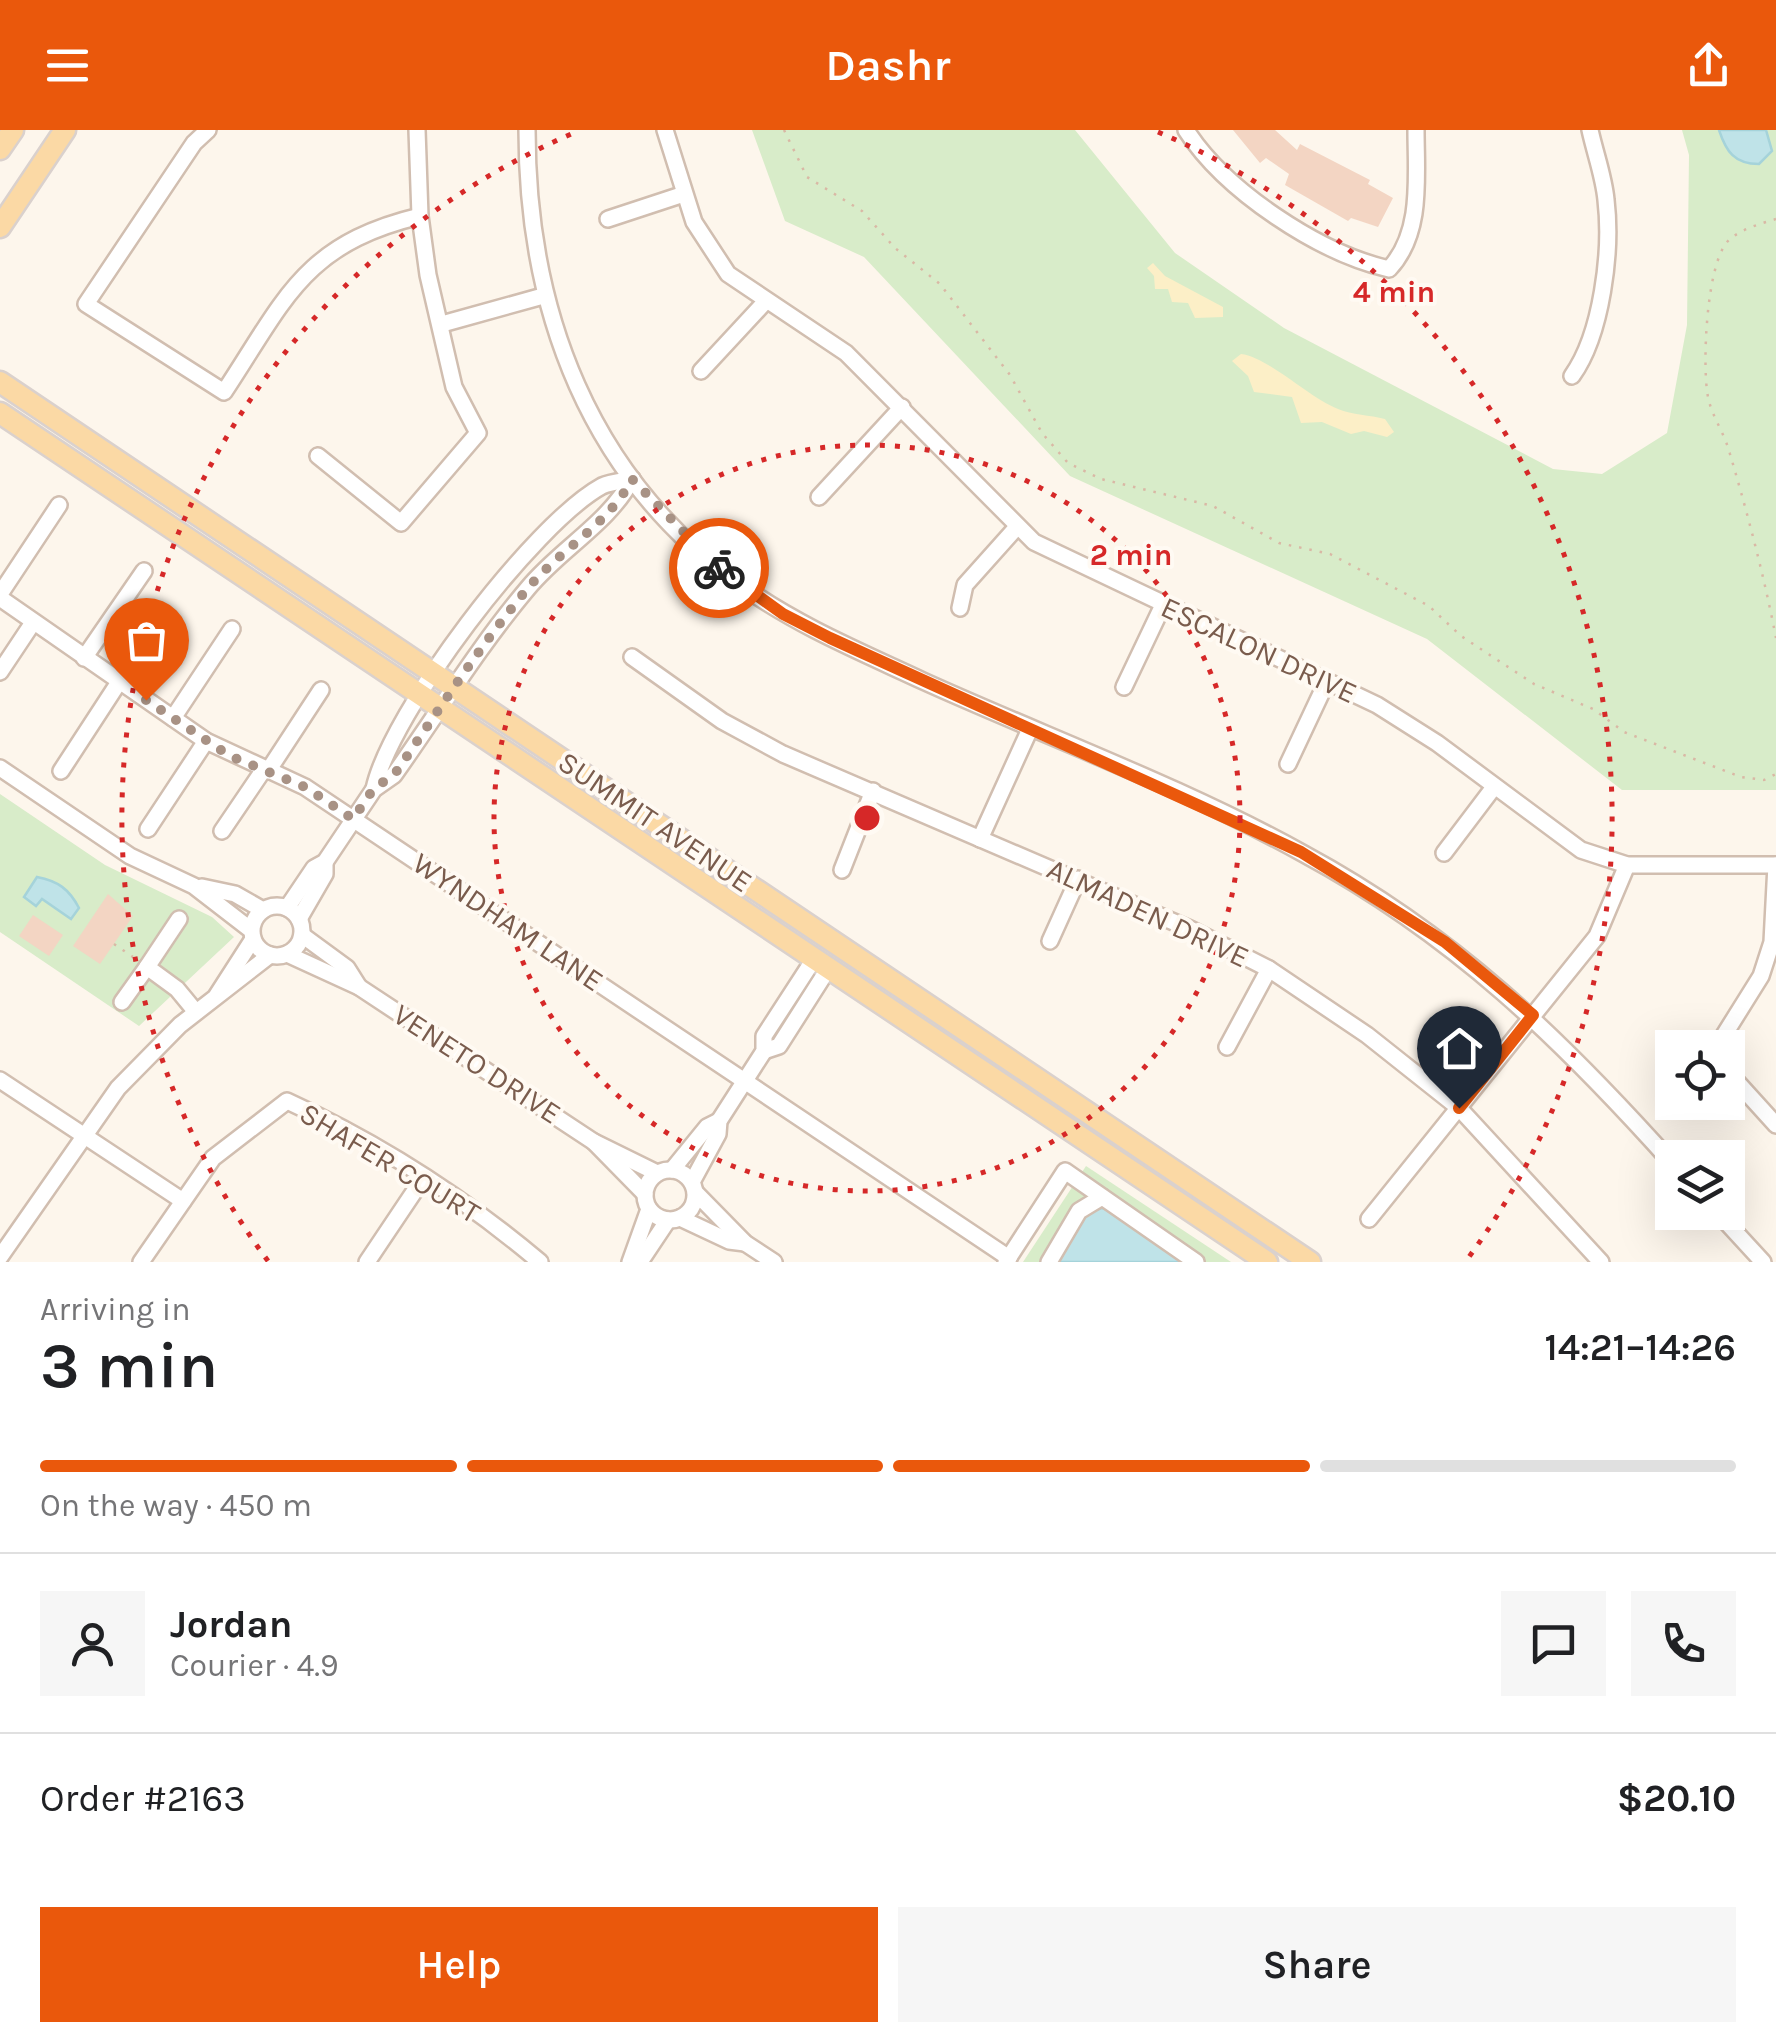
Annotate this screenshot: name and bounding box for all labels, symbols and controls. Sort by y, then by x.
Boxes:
icon: menu [40,38,95,93]
icon: share [1681,38,1736,93]
text: Dashr [825,39,951,91]
text: 4 min [1353,274,1435,310]
courier [669,518,769,618]
text: 2 min [1090,537,1172,573]
icon: bike [692,541,747,596]
street label: ESCALON DRIVE [1155,589,1363,711]
pin [104,598,189,701]
icon: bag [119,613,174,668]
street label: SUMMIT AVENUE [551,744,759,900]
centre of rings [849,800,885,836]
street label: WYNDHAM LANE [406,845,610,999]
street label: ALMADEN DRIVE [1041,851,1255,975]
street label: VENETO DRIVE [386,996,568,1132]
pin [1417,1006,1502,1109]
icon: home [1432,1021,1487,1076]
map controls [1655,1030,1745,1230]
button: locate [1655,1030,1745,1120]
street label: SHAFER COURT [293,1095,487,1231]
button: layers [1655,1140,1745,1230]
text: Arriving in [40,1291,191,1328]
text: 14:21–14:26 [1544,1325,1736,1370]
text: 3 min [40,1327,218,1403]
text: On the way · 450 m [40,1487,312,1524]
button: person [40,1591,145,1696]
button: chat [1501,1591,1606,1696]
button: phone [1631,1591,1736,1696]
text: Jordan [170,1602,293,1647]
text: Courier · 4.9 [170,1647,339,1684]
text: Order #2163 [40,1776,246,1821]
text: $20.10 [1617,1776,1736,1821]
button: Help [40,1907,878,2022]
button: Share [898,1907,1736,2022]

